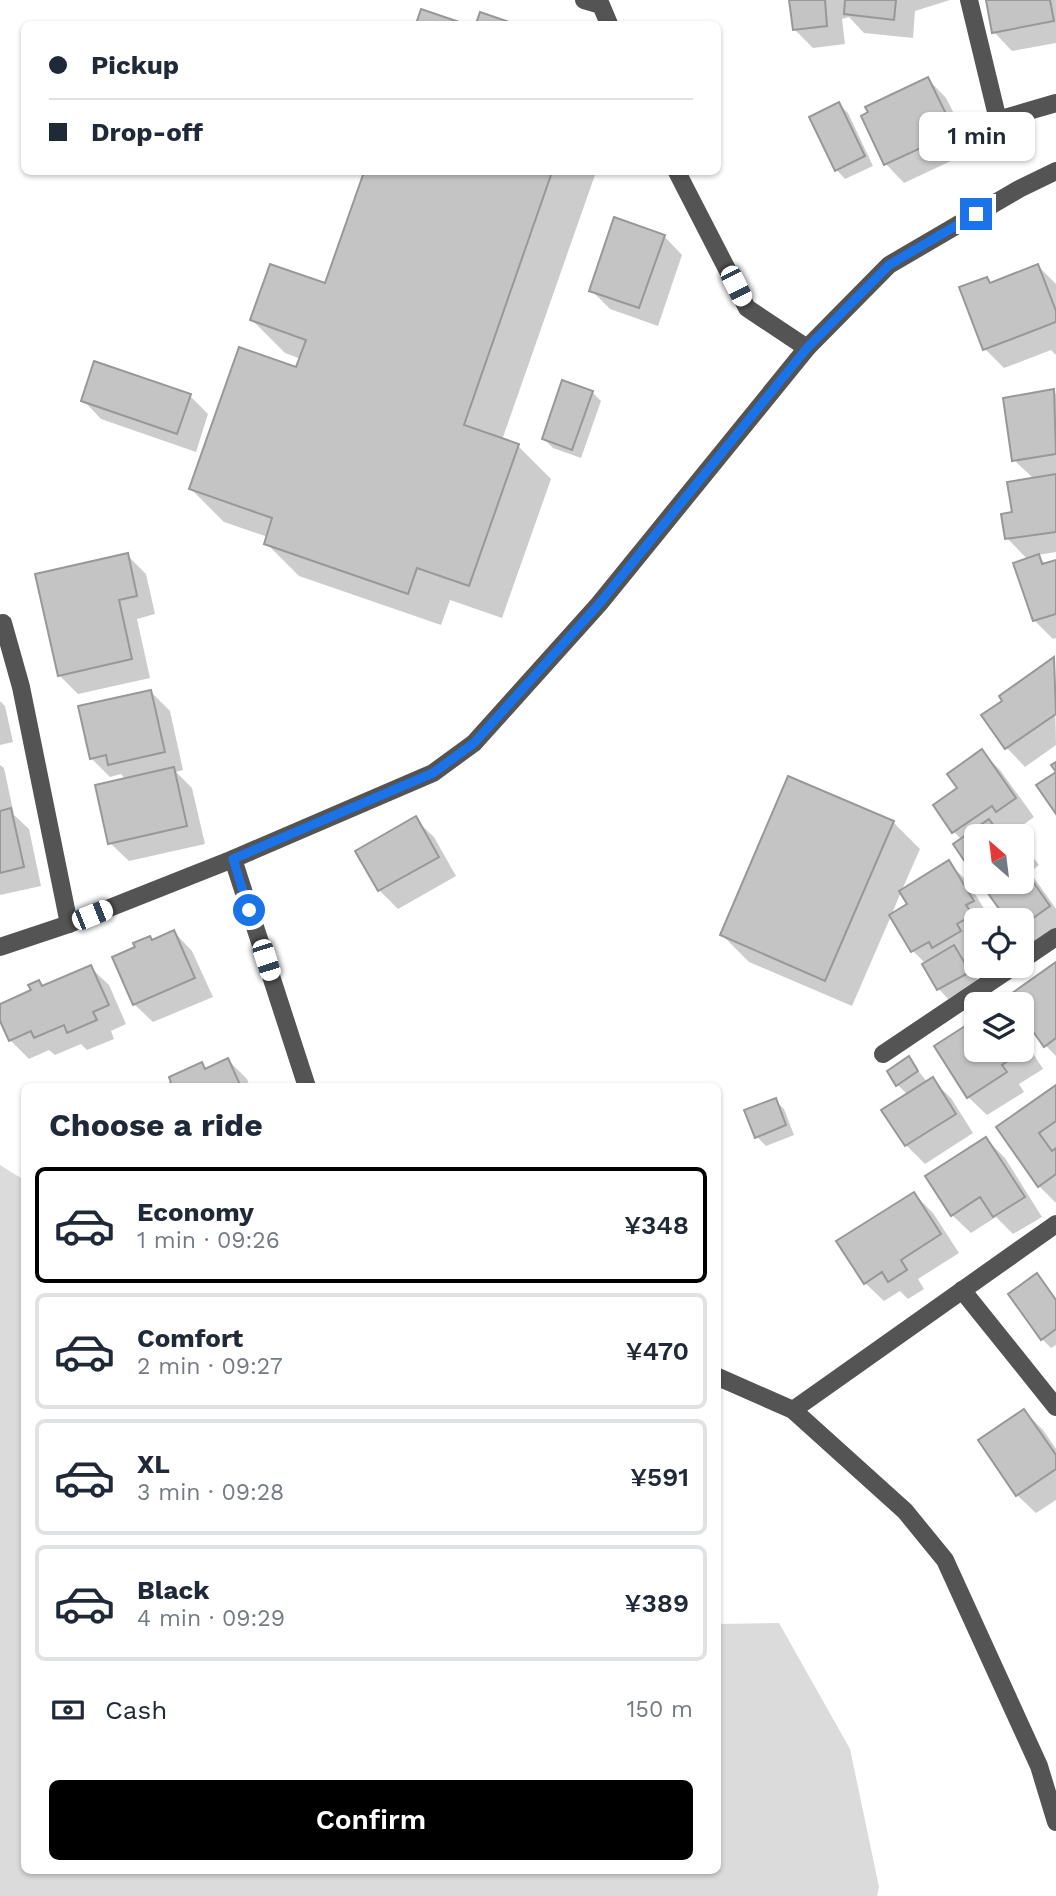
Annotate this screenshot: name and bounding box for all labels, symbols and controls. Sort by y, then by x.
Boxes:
text: Pickup [91,50,179,80]
callout: 1 min [918,113,1034,162]
text: Drop-off [91,117,203,147]
text: 1 min [947,123,1007,150]
route end [960,198,992,230]
car [718,263,755,309]
north arrow [964,824,1034,894]
map controls [964,824,1034,1062]
route start [233,894,265,926]
car [69,897,116,933]
button: locate [964,908,1034,978]
car [250,937,283,983]
button: layers [964,992,1034,1062]
text: Choose a ride [49,1106,263,1144]
icon: car [53,1194,116,1257]
text: Economy [137,1197,254,1227]
text: ¥348 [624,1210,689,1240]
text: 1 min · 09:26 [137,1227,280,1254]
icon: car [53,1320,116,1383]
text: Comfort [137,1323,243,1353]
text: ¥470 [626,1336,689,1366]
text: 2 min · 09:27 [137,1353,283,1380]
icon: car [53,1446,116,1509]
text: XL [137,1449,170,1479]
text: ¥591 [630,1462,689,1492]
text: 3 min · 09:28 [137,1479,284,1506]
icon: car [53,1572,116,1635]
text: Black [137,1575,209,1605]
text: ¥389 [625,1588,689,1618]
text: 4 min · 09:29 [137,1605,285,1632]
icon: cash [49,1691,87,1729]
text: Cash [105,1695,167,1725]
text: 150 m [627,1696,693,1723]
button: Confirm [49,1780,693,1860]

